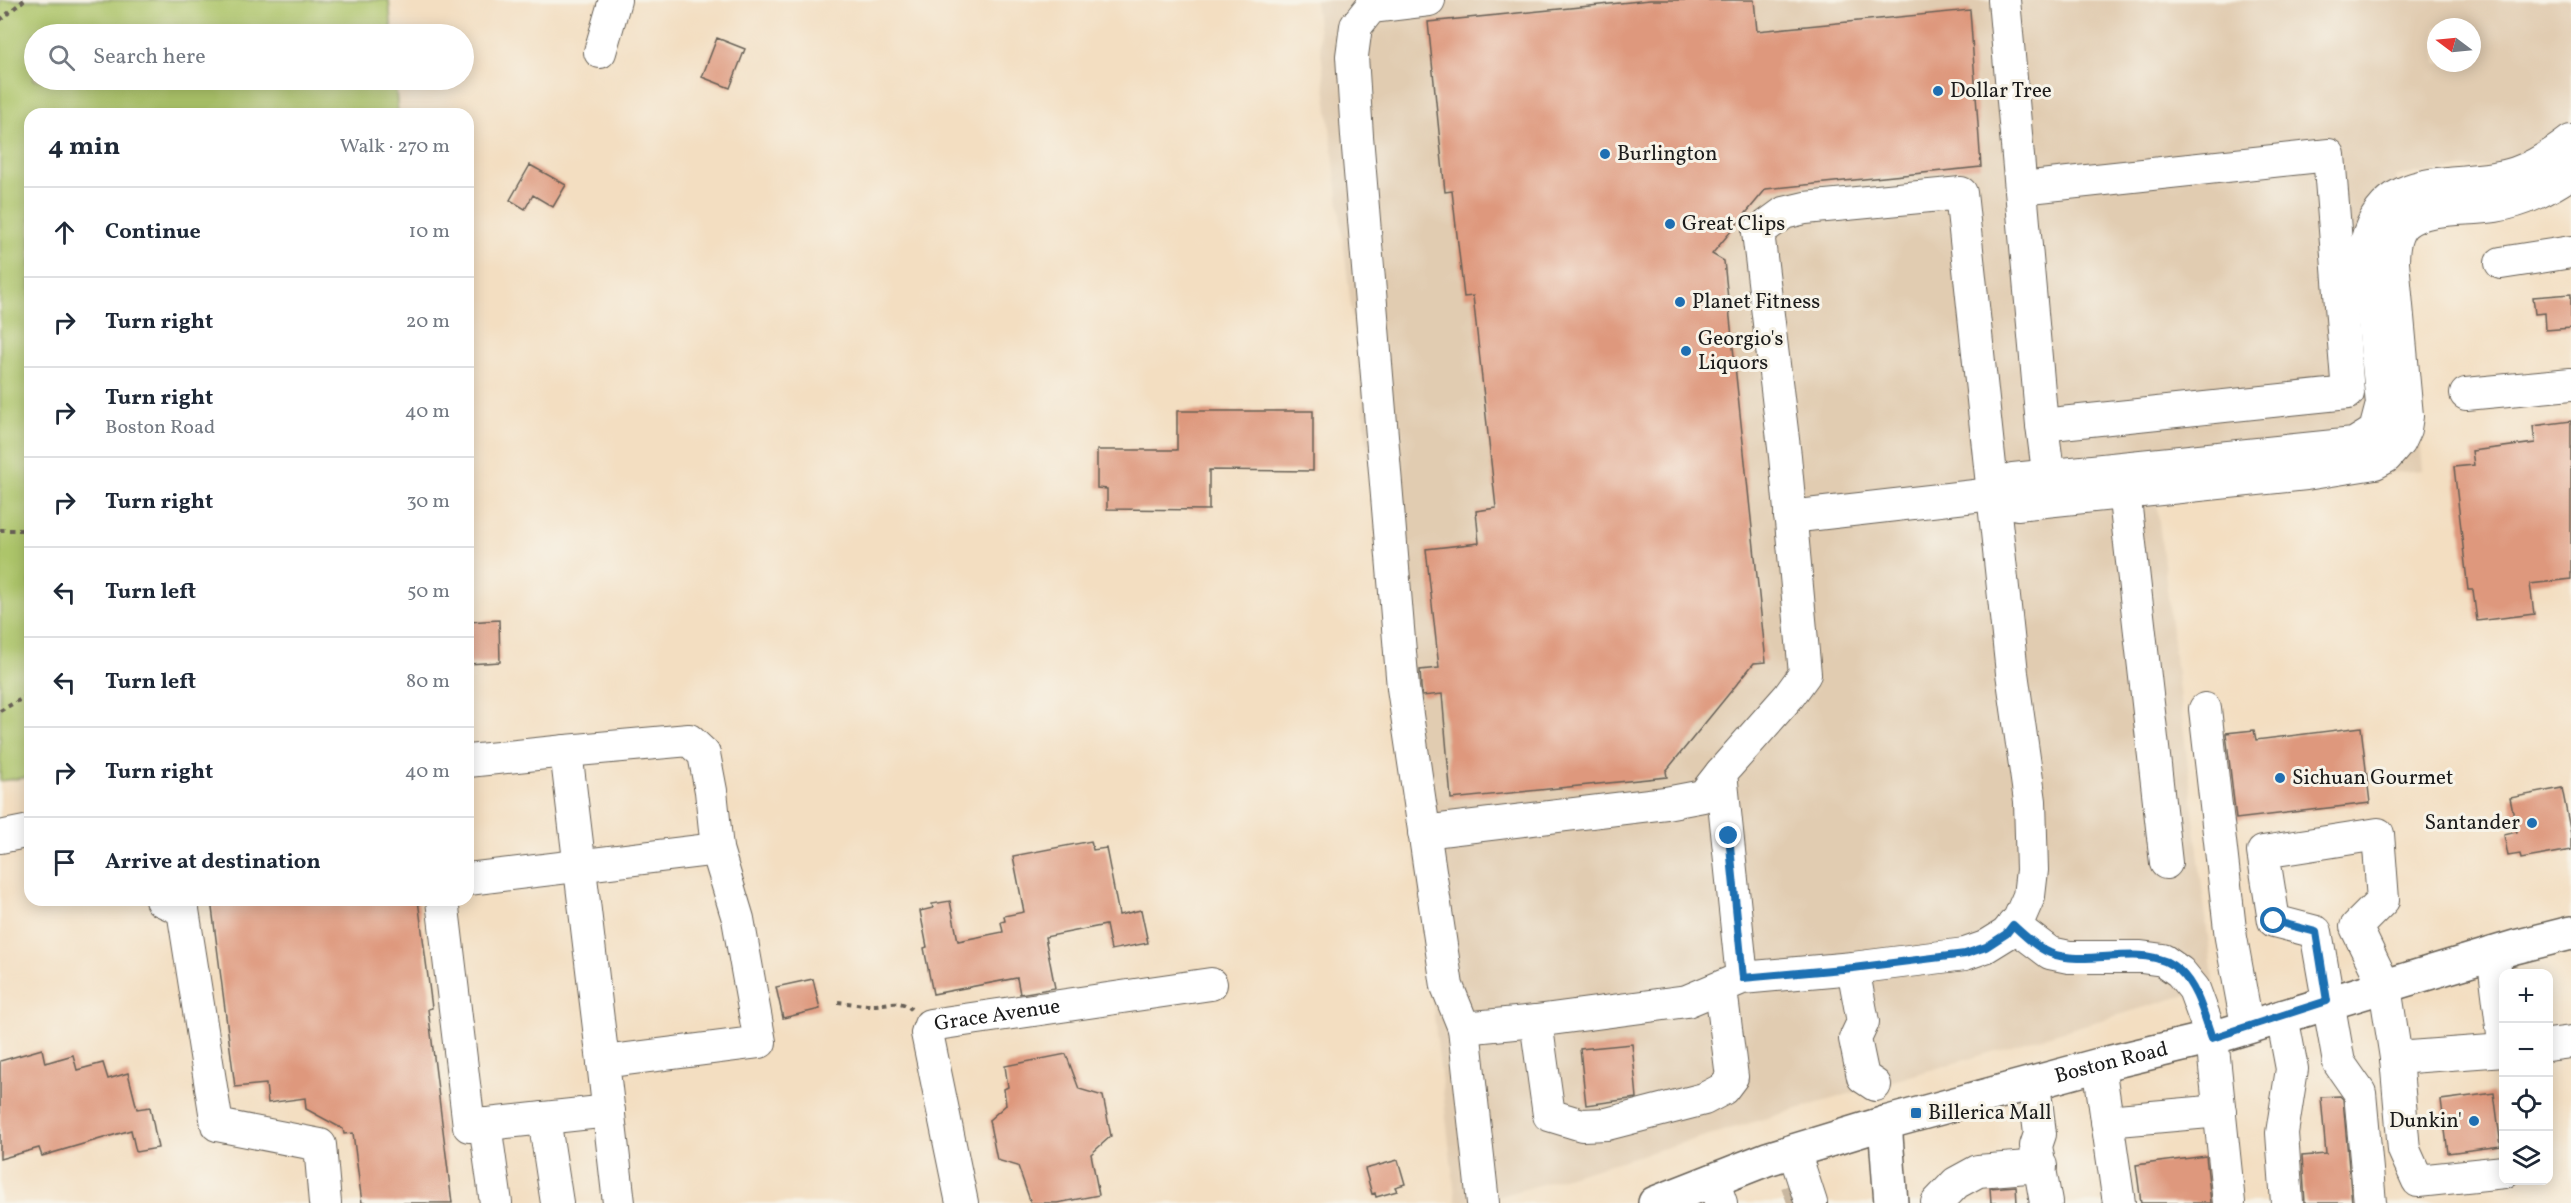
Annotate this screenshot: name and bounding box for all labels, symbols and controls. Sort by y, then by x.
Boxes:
north arrow [2427,18,2481,72]
search box [24,24,474,90]
icon: search [45,41,78,74]
text: Search here [93,42,206,73]
place label: Dollar Tree [1950,77,2052,106]
marker: Dollar Tree [1931,84,1945,98]
text: 4 min [48,129,120,165]
text: Walk · 270 m [340,133,450,161]
place label: Burlington [1617,140,1717,169]
marker: Burlington [1598,147,1612,161]
place label: Great Clips [1682,210,1785,239]
icon: ahead [48,216,81,249]
text: Continue [105,217,201,248]
marker: Great Clips [1663,217,1677,231]
text: 10 m [409,218,450,246]
place label: Planet Fitness [1692,288,1820,317]
marker: Planet Fitness [1673,295,1687,309]
icon: right [48,306,81,339]
text: Turn right [105,307,213,338]
text: 20 m [406,308,450,336]
place label: Georgio's Liquors [1698,325,1784,378]
marker: Georgio's Liquors [1679,344,1693,358]
text: Turn right [105,383,213,414]
icon: right [48,396,81,429]
text: 40 m [405,398,450,426]
text: Boston Road [105,414,215,442]
icon: right [48,486,81,519]
text: Turn right [105,487,213,518]
text: 30 m [406,488,450,516]
icon: left [48,576,81,609]
text: Turn left [105,577,196,608]
text: 50 m [407,578,450,606]
icon: left [48,666,81,699]
text: Turn left [105,667,196,698]
text: 80 m [406,668,450,696]
icon: right [48,756,81,789]
text: Turn right [105,757,213,788]
text: 40 m [405,758,450,786]
place label: Sichuan Gourmet [2292,764,2453,793]
marker: Sichuan Gourmet [2273,771,2287,785]
place label: Santander [2424,809,2520,838]
marker: Santander [2525,816,2539,830]
route end [1715,822,1741,848]
icon: arrive [48,846,81,879]
text: Arrive at destination [105,847,321,878]
route start [2260,907,2286,933]
map controls [2499,969,2553,1185]
button: + [2499,969,2553,1023]
street label: Grace Avenue [932,992,1062,1039]
button: − [2499,1023,2553,1077]
street label: Boston Road [2051,1035,2171,1091]
button: locate [2499,1077,2553,1131]
place label: Billerica Mall [1928,1099,2052,1128]
marker: Billerica Mall [1909,1106,1923,1120]
place label: Dunkin' [2389,1107,2462,1136]
marker: Dunkin' [2467,1114,2481,1128]
button: layers [2499,1131,2553,1185]

